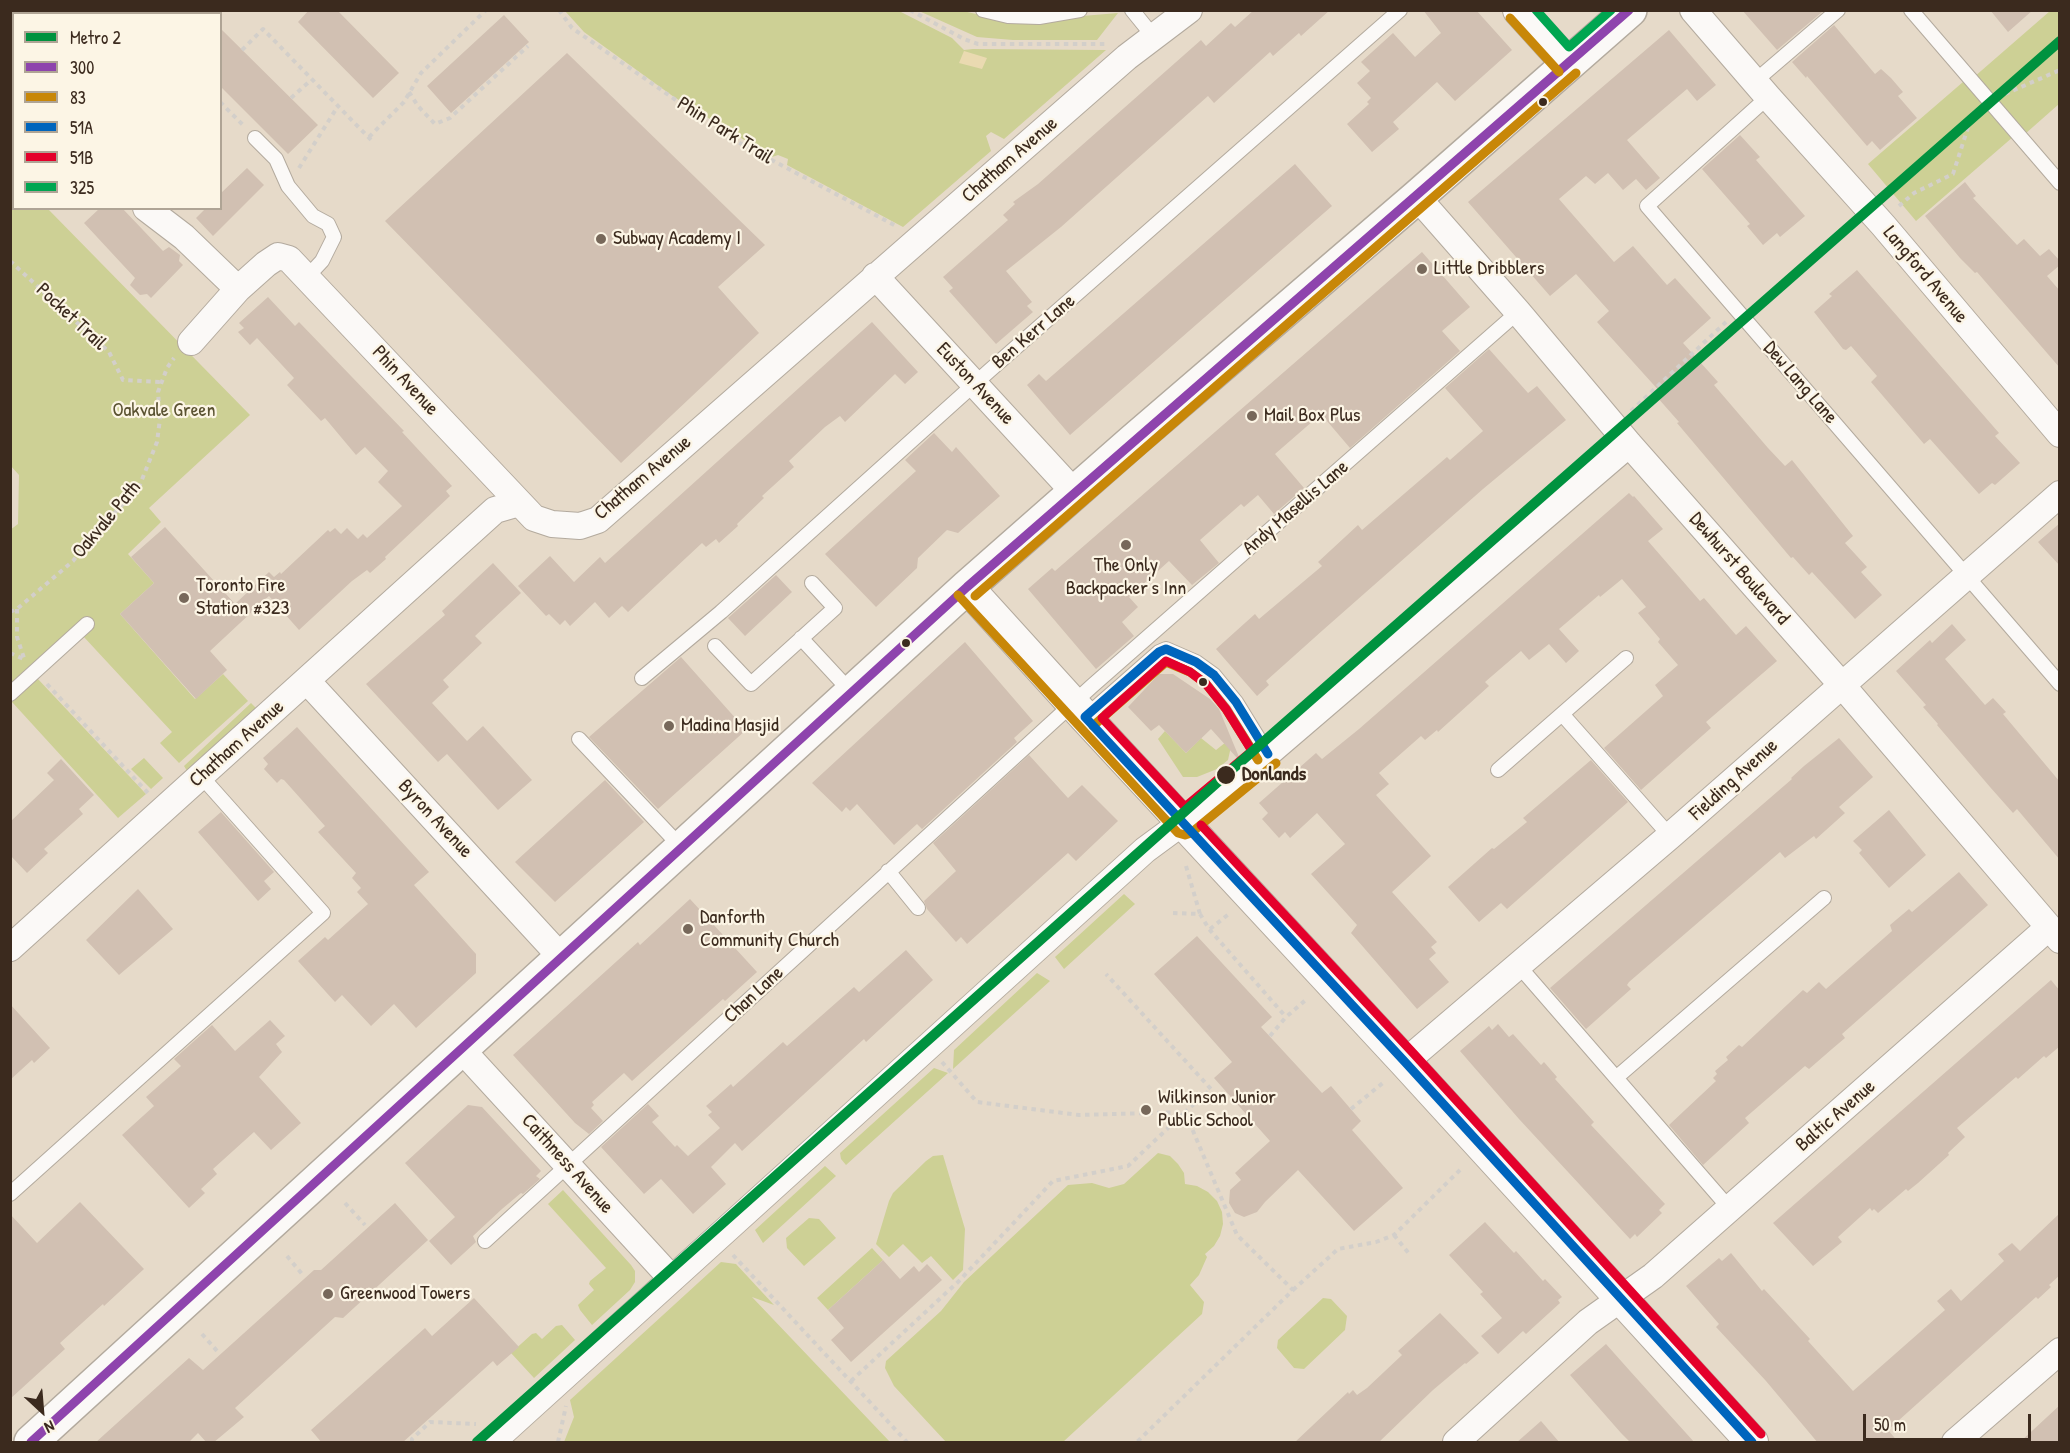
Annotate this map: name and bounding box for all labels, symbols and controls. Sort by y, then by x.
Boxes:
legend [12,12,222,210]
text: Metro 2 [70,25,121,50]
text: 300 [70,55,94,80]
text: 83 [70,85,86,110]
street label: Phin Park Trail [672,92,778,170]
unlabelled marker [1537,96,1549,108]
street label: Chatham Avenue [957,112,1063,208]
text: 51A [70,115,93,140]
text: 51B [70,145,93,170]
text: 325 [70,175,94,200]
street label: Langford Avenue [1877,222,1973,328]
place label: Subway Academy I [613,227,741,251]
marker: Subway Academy I [594,232,608,246]
place label: Little Dribblers [1434,257,1544,281]
marker: Little Dribblers [1415,262,1429,276]
street label: Pocket Trail [31,278,111,356]
street label: Ben Kerr Lane [987,289,1081,375]
street label: Dew Lang Lane [1758,337,1842,429]
street label: Euston Avenue [931,338,1019,430]
street label: Phin Avenue [367,341,443,421]
park label: Oakvale Green [112,399,216,423]
place label: Mail Box Plus [1264,404,1361,428]
marker: Mail Box Plus [1245,409,1259,423]
street label: Chatham Avenue [590,430,696,526]
street label: Andy Masellis Lane [1238,455,1354,561]
street label: Oakvale Path [68,476,146,564]
street label: Dewhurst Boulevard [1684,508,1794,630]
marker: The Only Backpacker's Inn [1119,538,1133,552]
place label: The Only Backpacker's Inn [1066,554,1186,601]
place label: Toronto Fire Station #323 [196,574,289,621]
marker: Toronto Fire Station #323 [177,591,191,605]
unlabelled marker [900,637,912,649]
unlabelled marker [1197,676,1209,688]
street label: Chatham Avenue [185,695,289,793]
place label: Madina Masjid [681,714,779,738]
marker: Madina Masjid [662,719,676,733]
street label: Fielding Avenue [1685,734,1783,826]
place label: Donlands [1242,763,1306,787]
marker: Donlands [1215,764,1237,786]
street label: Byron Avenue [393,775,477,863]
place label: Danforth Community Church [700,906,839,953]
marker: Danforth Community Church [681,922,695,936]
street label: Chan Lane [719,961,789,1029]
street label: Baltic Avenue [1791,1075,1881,1157]
place label: Wilkinson Junior Public School [1158,1086,1276,1133]
marker: Wilkinson Junior Public School [1139,1103,1153,1117]
street label: Caithness Avenue [516,1109,618,1219]
place label: Greenwood Towers [340,1282,470,1306]
marker: Greenwood Towers [321,1287,335,1301]
north arrow [12,1381,72,1441]
scale bar [1866,1402,2034,1440]
text: 50 m [1874,1412,1906,1437]
text: N [41,1415,59,1439]

